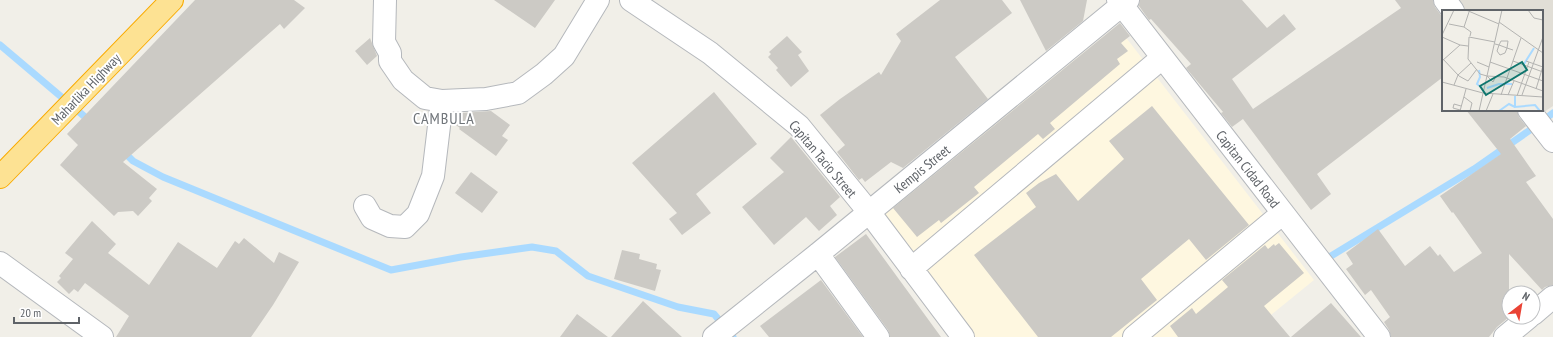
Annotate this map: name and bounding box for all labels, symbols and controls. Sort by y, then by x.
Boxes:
inset map [1442,10,1543,111]
street label: Maharlika Highway [47,49,125,128]
district label: CAMBULA [413,108,475,128]
street label: Capitan Tacio Street [785,117,861,202]
street label: Capitan Cidad Road [1212,127,1284,211]
street label: Kempis Street [890,141,954,197]
north arrow [1501,285,1541,325]
text: N [1520,289,1532,304]
scale bar [14,299,79,325]
text: 20 m [20,305,41,320]

